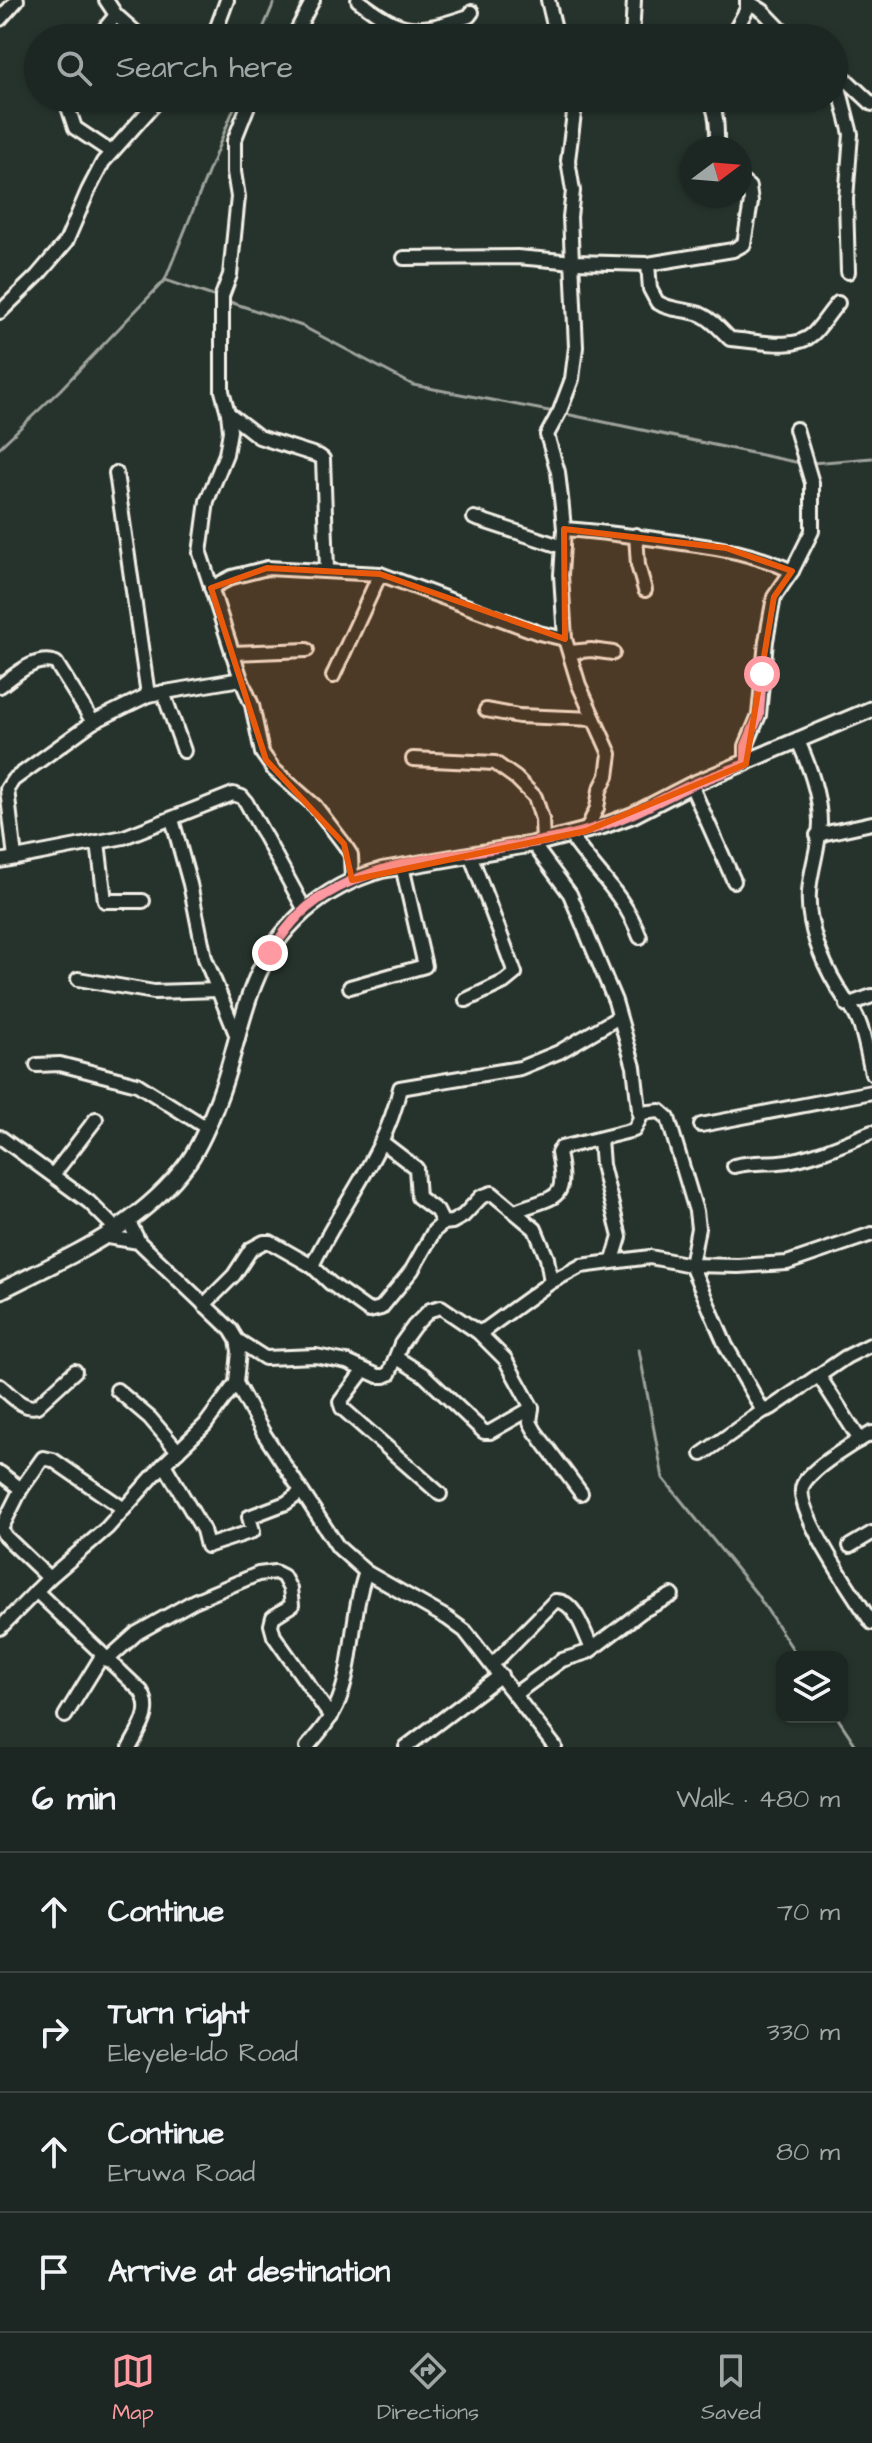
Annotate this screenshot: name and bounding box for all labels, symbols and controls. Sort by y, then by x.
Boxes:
search box [24,24,848,112]
icon: search [52,46,96,90]
text: Search here [116,47,293,89]
north arrow [680,136,752,208]
route start [744,656,780,692]
route end [252,935,288,971]
map controls [776,1651,848,1723]
button: layers [776,1651,848,1723]
text: 6 min [32,1775,116,1823]
text: Walk · 480 m [676,1781,840,1817]
icon: ahead [32,1890,76,1934]
text: Continue [108,1891,224,1933]
text: 70 m [777,1894,840,1930]
text: Turn right [108,1993,249,2035]
icon: right [32,2010,76,2054]
text: 330 m [766,2014,840,2050]
text: Eleyele-Ido Road [108,2035,298,2071]
text: Continue [108,2113,224,2155]
icon: ahead [32,2130,76,2174]
text: 80 m [776,2134,840,2170]
text: Eruwa Road [108,2155,255,2191]
icon: arrive [32,2250,76,2294]
text: Arrive at destination [108,2251,390,2293]
tab: Map [111,2349,155,2428]
tab: Directions [377,2349,479,2428]
tab: Saved [701,2349,761,2428]

